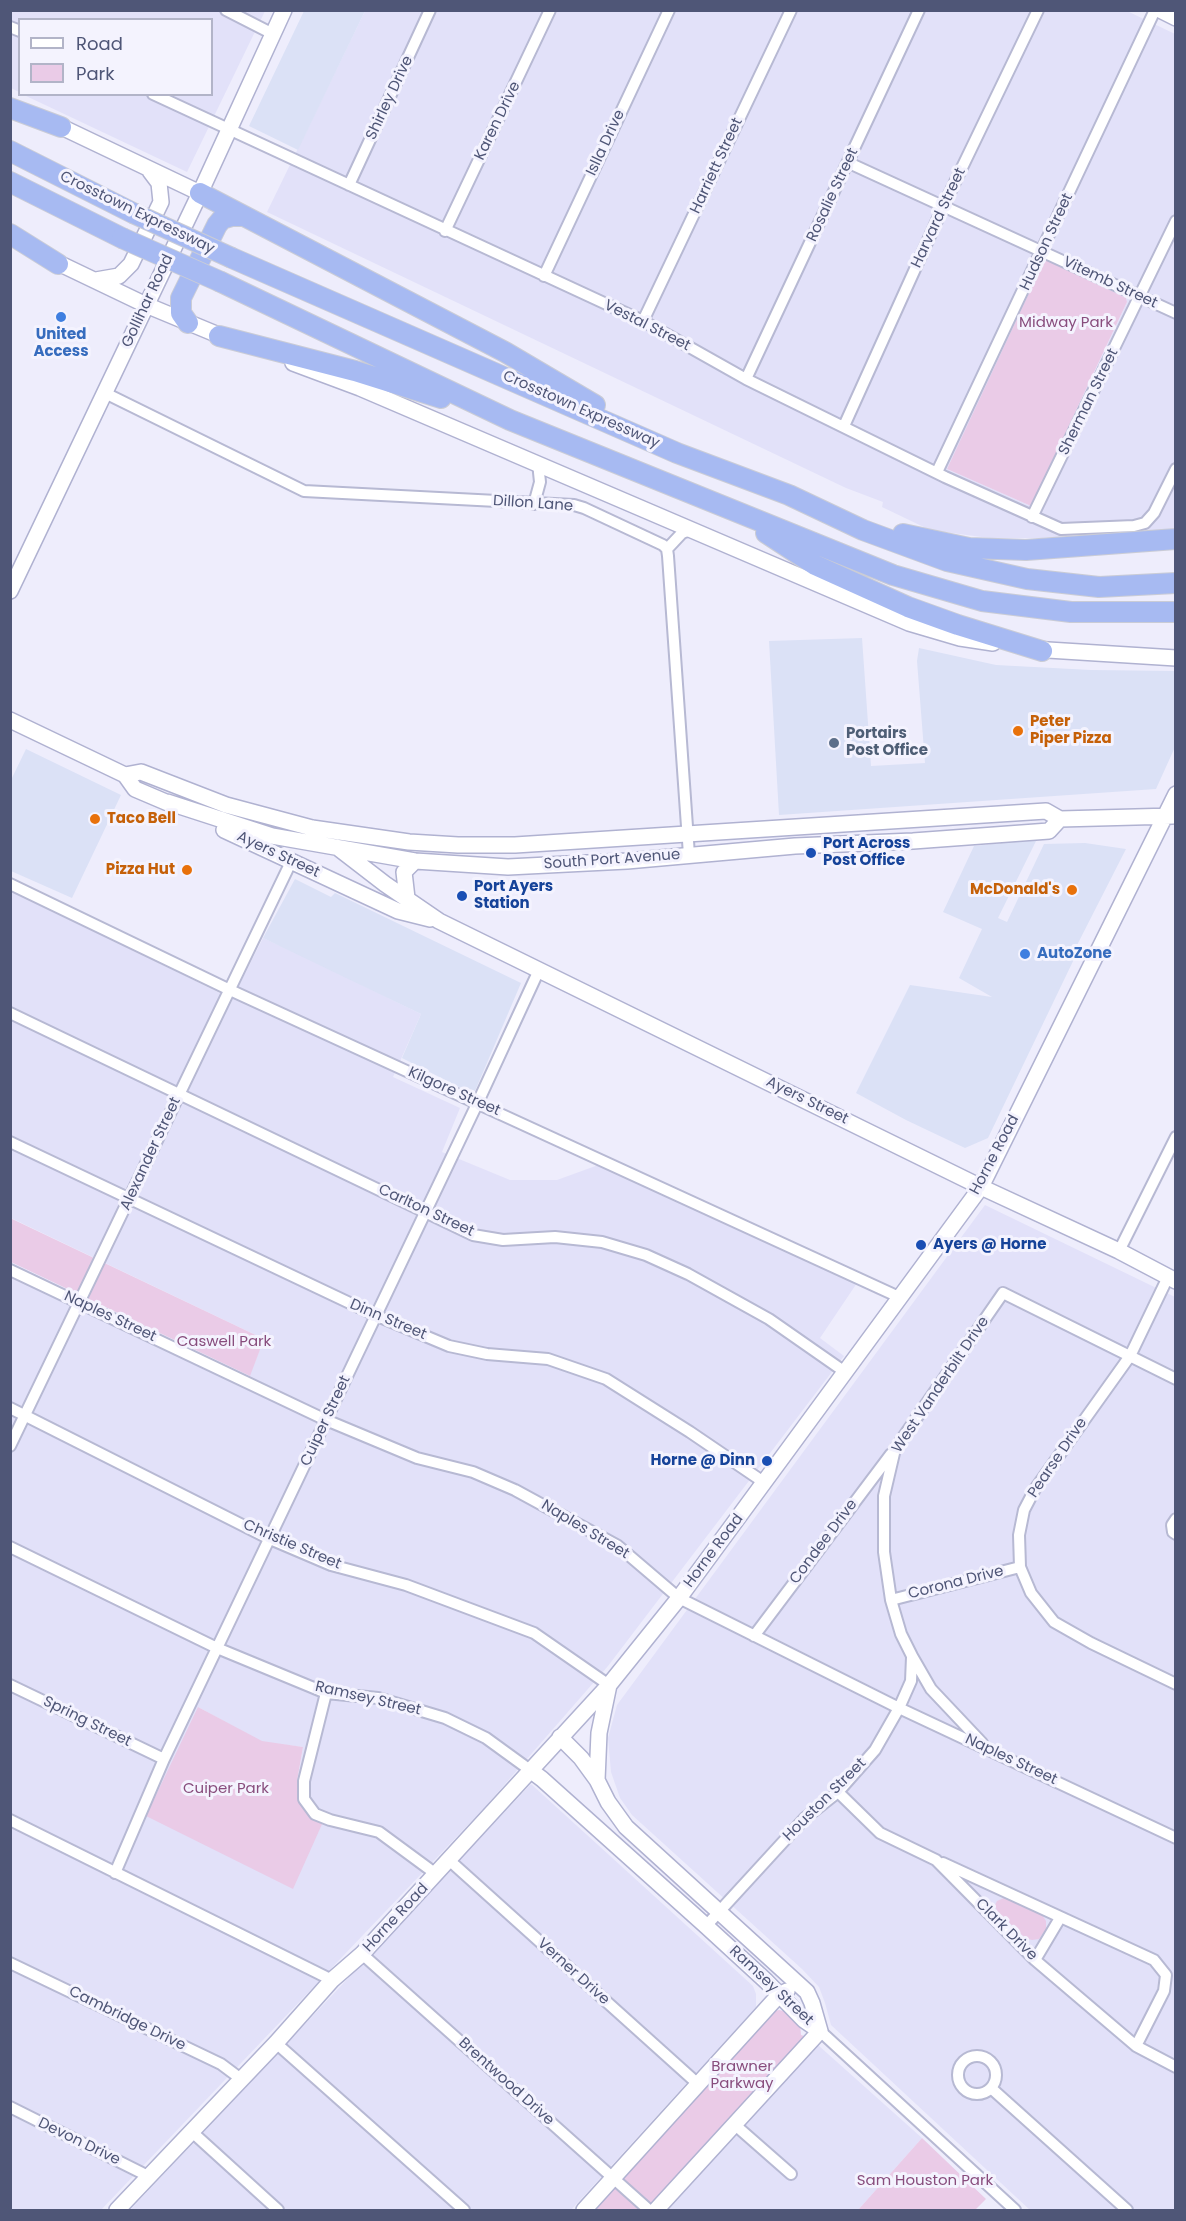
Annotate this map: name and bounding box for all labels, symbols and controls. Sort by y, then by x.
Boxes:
legend [18,18,213,96]
text: Road [76,31,123,56]
street label: Shirley Drive [363,53,417,143]
text: Park [76,61,115,86]
street label: Karen Drive [471,79,525,163]
street label: Islla Drive [583,107,629,179]
street label: Harriett Street [687,115,747,217]
street label: Rosalie Street [803,145,863,245]
street label: Harvard Street [908,165,970,271]
street label: Crosstown Expressway [57,168,217,258]
street label: Hudson Street [1017,191,1077,293]
street label: Gollihar Road [119,252,177,350]
street label: Vitemb Street [1060,253,1160,313]
street label: Vestal Street [601,297,693,355]
marker: United Access [54,310,68,324]
park label: Midway Park [1019,314,1113,332]
place label: United Access [33,326,89,361]
street label: Sherman Street [1055,346,1123,458]
street label: Crosstown Expressway [500,367,662,453]
street label: Dillon Lane [492,492,574,516]
place label: Peter Piper Pizza [1030,713,1112,748]
marker: Peter Piper Pizza [1011,724,1025,738]
place label: Portairs Post Office [846,725,928,760]
marker: Portairs Post Office [827,736,841,750]
place label: Taco Bell [107,810,176,828]
marker: Taco Bell [88,812,102,826]
street label: Ayers Street [234,828,322,882]
place label: Port Across Post Office [823,835,910,870]
street label: South Port Avenue [543,846,681,874]
marker: Port Across Post Office [804,846,818,860]
place label: Pizza Hut [106,861,175,879]
marker: Pizza Hut [180,863,194,877]
place label: Port Ayers Station [474,878,553,913]
place label: McDonald's [970,881,1060,899]
marker: McDonald's [1065,883,1079,897]
marker: Port Ayers Station [455,889,469,903]
place label: AutoZone [1037,945,1112,963]
marker: AutoZone [1018,947,1032,961]
street label: Kilgore Street [405,1064,503,1120]
street label: Ayers Street [763,1073,851,1129]
street label: Alexander Street [117,1094,185,1214]
street label: Horne Road [967,1112,1023,1198]
street label: Carlton Street [375,1181,477,1241]
place label: Ayers @ Horne [933,1236,1046,1254]
marker: Ayers @ Horne [914,1238,928,1252]
street label: Naples Street [61,1288,159,1346]
street label: Dinn Street [347,1296,429,1344]
street label: West Vanderbilt Drive [889,1313,993,1457]
park label: Caswell Park [177,1333,271,1351]
street label: Cuiper Street [297,1373,355,1469]
street label: Pearse Drive [1025,1415,1091,1501]
place label: Horne @ Dinn [651,1452,755,1470]
marker: Horne @ Dinn [760,1454,774,1468]
street label: Condee Drive [786,1496,862,1588]
street label: Naples Street [538,1497,632,1563]
street label: Horne Road [680,1511,748,1591]
street label: Christie Street [240,1516,344,1574]
street label: Corona Drive [906,1562,1006,1604]
street label: Ramsey Street [313,1678,423,1720]
street label: Spring Street [40,1693,134,1751]
street label: Naples Street [962,1731,1060,1789]
street label: Houston Street [780,1755,870,1845]
park label: Cuiper Park [183,1780,269,1798]
street label: Horne Road [360,1880,432,1956]
street label: Clark Drive [971,1895,1041,1965]
street label: Verner Drive [533,1935,613,2009]
street label: Ramsey Street [725,1943,817,2029]
street label: Cambridge Drive [66,1983,188,2055]
street label: Brentwood Drive [454,2034,558,2130]
park label: Brawner Parkway [710,2058,774,2093]
street label: Devon Drive [35,2114,123,2170]
park label: Sam Houston Park [857,2172,993,2190]

